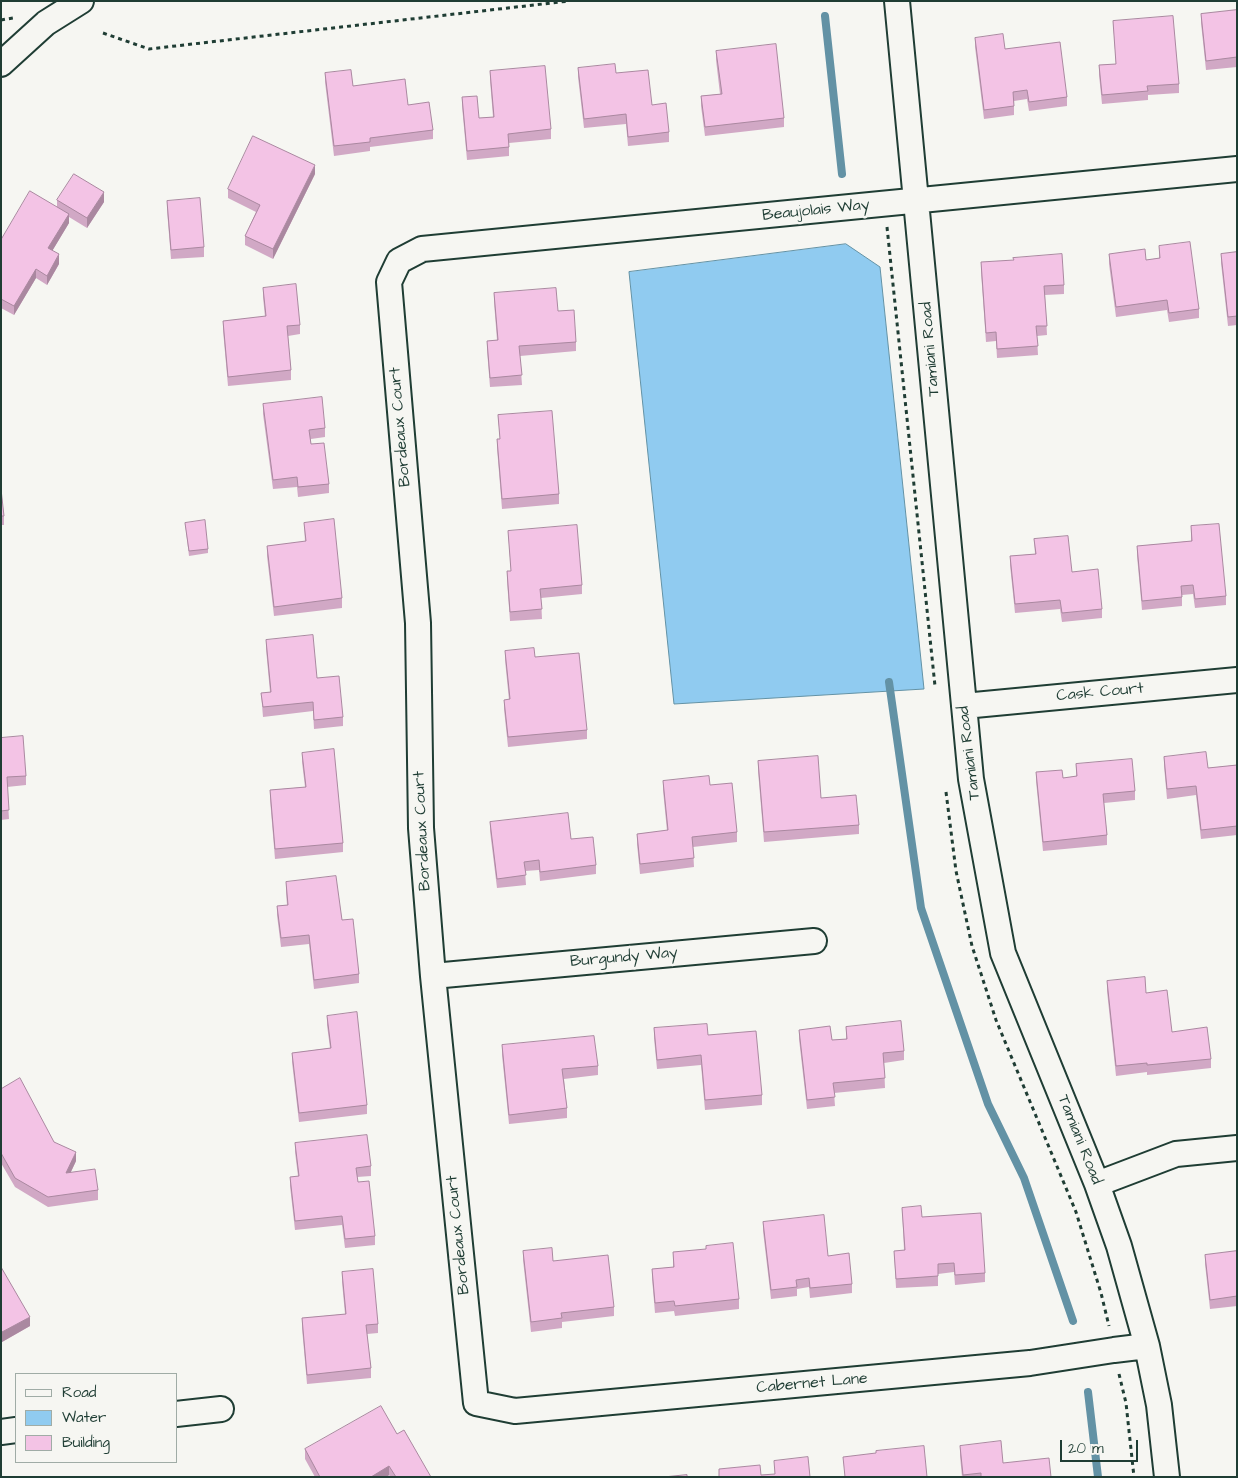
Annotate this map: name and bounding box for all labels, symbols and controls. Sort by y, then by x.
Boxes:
street label: Beaujolais Way [761,196,871,226]
street label: Tamiani Road [917,301,945,397]
street label: Bordeaux Court [386,366,416,488]
street label: Cask Court [1056,680,1144,706]
street label: Tamiani Road [955,705,985,801]
street label: Bordeaux Court [410,771,436,891]
street label: Burgundy Way [569,944,679,972]
street label: Tamiani Road [1052,1093,1106,1187]
street label: Bordeaux Court [443,1174,475,1296]
street label: Cabernet Lane [756,1370,868,1398]
legend [15,1373,178,1463]
text: Road [62,1382,96,1403]
text: Water [62,1407,106,1428]
scale bar [1063,1430,1140,1462]
text: Building [62,1432,110,1453]
text: 20 m [1068,1438,1104,1459]

